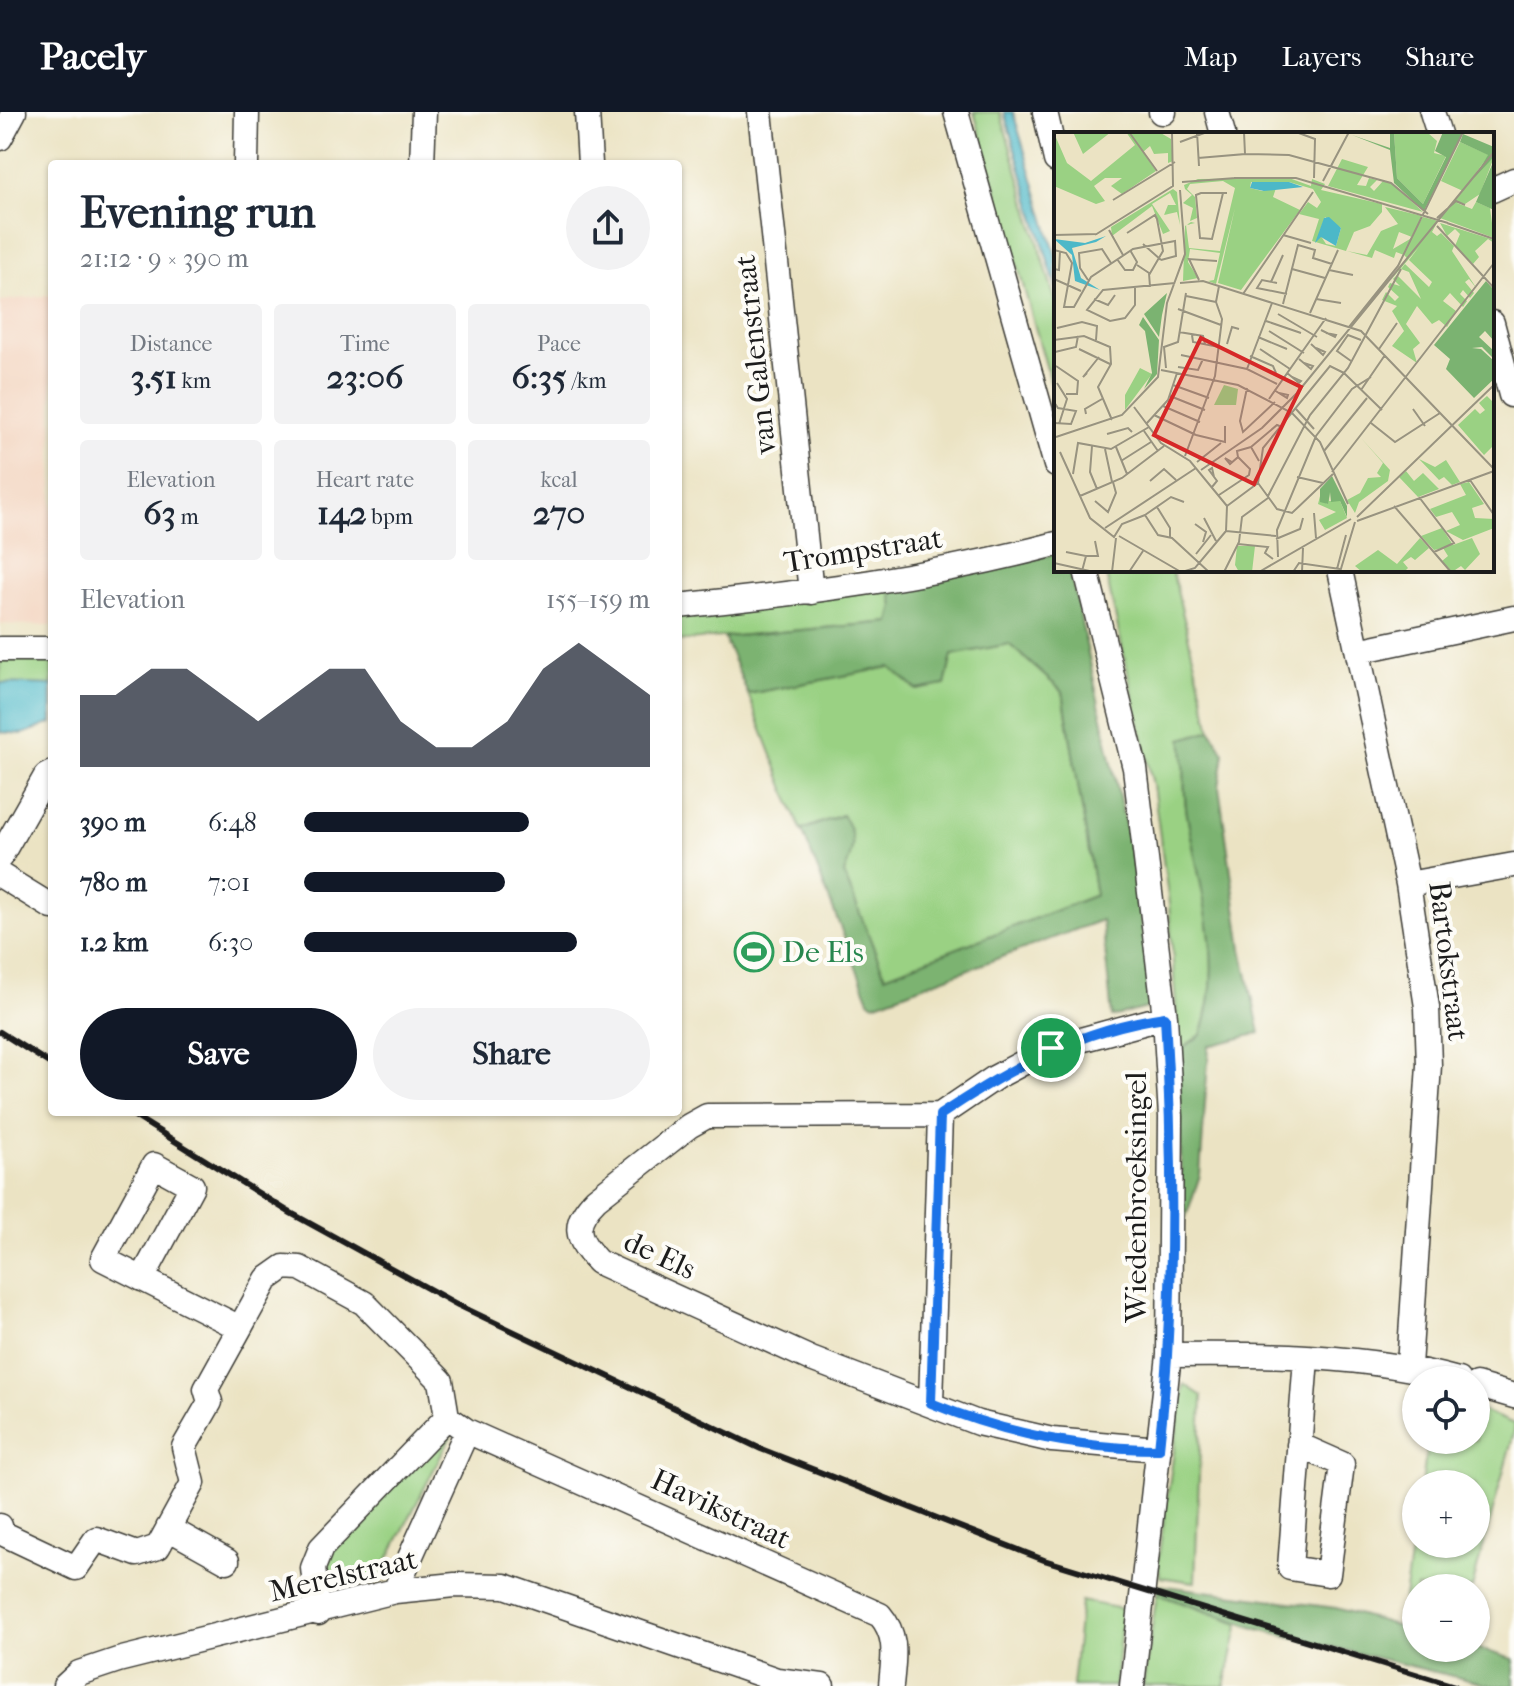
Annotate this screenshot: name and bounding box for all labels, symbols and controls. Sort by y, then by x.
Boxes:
text: Pacely [40,34,146,79]
text: Map [1184,40,1237,73]
text: Layers [1281,40,1361,73]
text: Share [1405,40,1474,73]
inset map [1054,132,1494,572]
button: share [566,186,650,270]
text: Evening run [80,187,315,238]
text: 21:12 · 9 × 390 m [80,243,249,274]
street label: van Galenstraat [728,253,783,457]
text: Distance [130,331,212,357]
text: Time [340,331,390,357]
text: Pace [537,331,581,357]
text: 3.51 [131,357,177,397]
text: 23:06 [327,357,403,397]
text: 6:35 [512,357,567,397]
text: km [177,368,211,394]
text: /km [567,368,607,394]
text: Elevation [127,467,215,493]
text: Heart rate [316,467,414,493]
text: kcal [540,467,578,493]
text: 63 [143,493,176,533]
text: 142 [317,493,367,533]
text: 270 [533,493,585,533]
text: m [176,504,199,530]
text: bpm [367,504,413,530]
street label: Trompstraat [781,521,945,580]
text: Elevation [80,584,185,615]
text: 155–159 m [546,584,650,615]
text: 390 m [80,807,146,838]
text: 6:48 [208,807,257,838]
text: 780 m [80,867,147,898]
text: 7:01 [208,867,250,898]
street label: Bartokstraat [1421,879,1476,1043]
text: 1.2 km [80,927,148,958]
text: 6:30 [208,927,253,958]
sports icon: De Els [733,931,775,973]
place label: De Els [782,935,864,970]
button: Save [80,1008,357,1100]
button: Share [373,1008,650,1100]
pin [1017,1014,1085,1082]
icon: arrive [1029,1026,1073,1070]
street label: Wiedenbroeksingel [1119,1072,1154,1323]
street label: de Els [618,1224,701,1287]
map controls [1402,1366,1490,1662]
button: locate [1402,1366,1490,1454]
street label: Havikstraat [646,1462,796,1557]
button: + [1402,1470,1490,1558]
street label: Merelstraat [266,1541,421,1609]
button: − [1402,1574,1490,1662]

